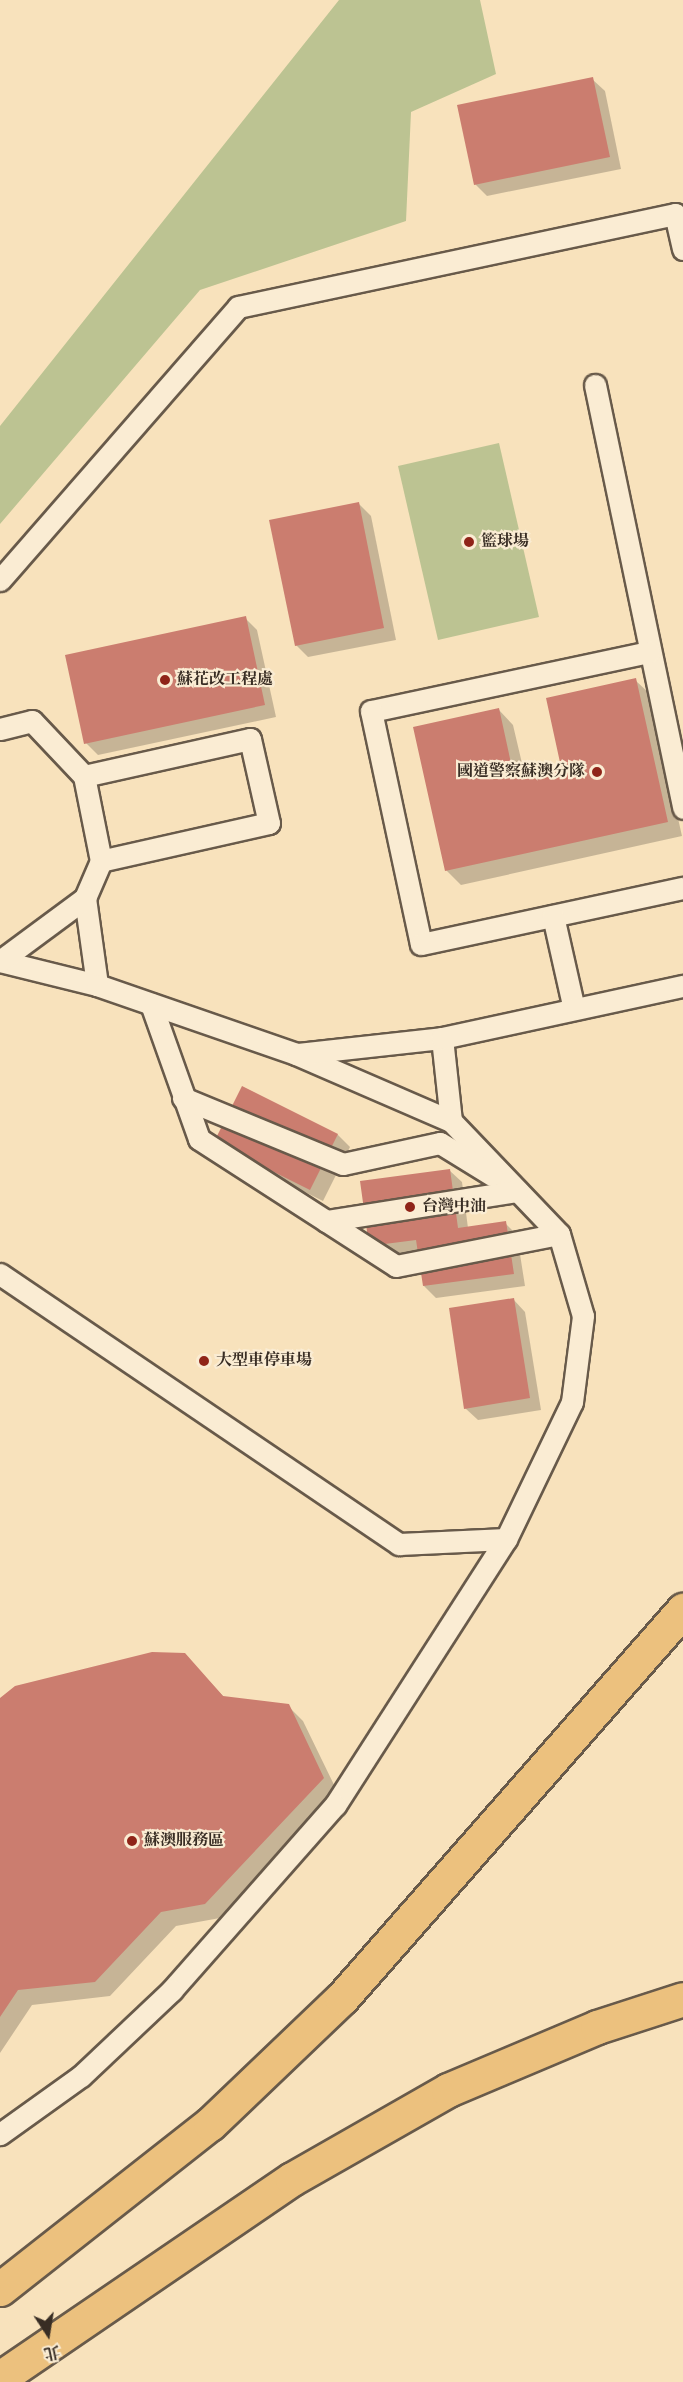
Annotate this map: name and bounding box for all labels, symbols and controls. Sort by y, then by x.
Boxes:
place label: 籃球場 [481,532,529,552]
marker: 籃球場 [462,535,476,549]
place label: 蘇花改工程處 [177,670,273,690]
marker: 蘇花改工程處 [158,673,172,687]
place label: 國道警察蘇澳分隊 [457,762,585,782]
marker: 國道警察蘇澳分隊 [590,765,604,779]
place label: 台灣中油 [422,1197,486,1217]
marker: 台灣中油 [403,1200,417,1214]
place label: 大型車停車場 [216,1351,312,1371]
marker: 大型車停車場 [197,1354,211,1368]
place label: 蘇澳服務區 [144,1831,224,1851]
marker: 蘇澳服務區 [125,1834,139,1848]
north arrow [18,2304,78,2364]
text: 北 [42,2342,61,2361]

